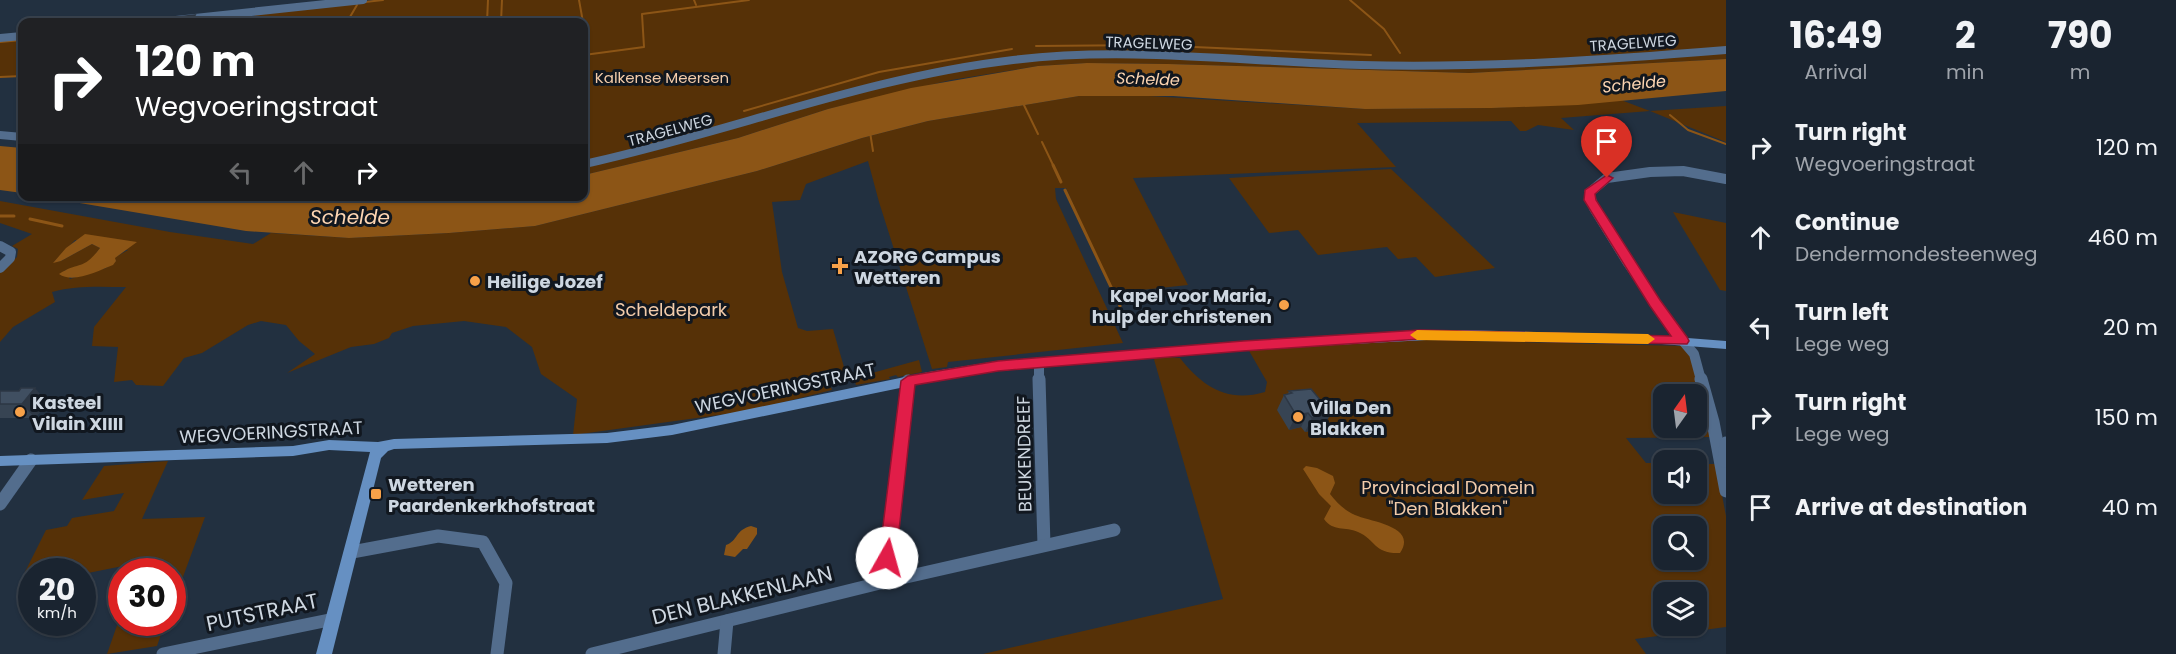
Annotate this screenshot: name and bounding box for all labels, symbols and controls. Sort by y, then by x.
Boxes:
text: 16:49 [1789,10,1883,61]
text: 2 [1955,10,1975,61]
text: 790 [2048,10,2113,61]
street label: TRAGELWEG [1589,29,1678,57]
street label: TRAGELWEG [1105,31,1193,55]
text: 120 m [135,32,256,91]
icon: right [36,42,114,120]
text: Arrival [1805,58,1867,86]
text: min [1946,58,1984,86]
text: m [2070,58,2090,86]
water label: Schelde [1116,66,1180,92]
park label: Kalkense Meersen [595,67,729,88]
water label: Schelde [1601,69,1667,99]
text: Wegvoeringstraat [135,88,378,125]
street label: TRAGELWEG [625,108,715,151]
pin [1581,116,1632,178]
text: Turn right [1795,117,1906,148]
icon: arrive [1590,125,1623,158]
icon: right [1744,131,1777,164]
text: 120 m [2096,132,2158,163]
text: Wegvoeringstraat [1795,150,1975,178]
icon: left [224,156,257,189]
icon: ahead [287,156,320,189]
icon: right [350,156,383,189]
water label: Schelde [310,203,390,231]
text: Continue [1795,207,1899,238]
icon: ahead [1744,221,1777,254]
text: 460 m [2088,222,2158,253]
text: Dendermondesteenweg [1795,240,2037,268]
place label: AZORG Campus Wetteren [854,244,1001,290]
marker: AZORG Campus Wetteren [831,257,849,275]
place label: Heilige Jozef [487,269,603,294]
marker: Heilige Jozef [468,274,482,288]
place label: Kapel voor Maria, hulp der christenen [1092,283,1272,329]
park label: Scheldepark [615,297,728,322]
text: Turn left [1795,297,1889,328]
marker: Kapel voor Maria, hulp der christenen [1277,298,1291,312]
icon: left [1744,311,1777,344]
text: 20 m [2103,312,2158,343]
text: Lege weg [1795,330,1890,358]
street label: WEGVOERINGSTRAAT [693,357,878,419]
north arrow [1653,384,1707,438]
map controls [1653,384,1707,636]
text: Turn right [1795,387,1906,418]
place label: Kasteel Vilain XIIII [32,390,123,436]
place label: Villa Den Blakken [1310,395,1391,441]
street label: BEUKENDREEF [1010,396,1038,512]
icon: right [1744,401,1777,434]
text: 150 m [2095,402,2158,433]
marker: Kasteel Vilain XIIII [13,405,27,419]
marker: Villa Den Blakken [1291,410,1305,424]
street label: WEGVOERINGSTRAAT [179,415,364,449]
text: Lege weg [1795,420,1890,448]
button: sound [1653,450,1707,504]
place label: Wetteren Paardenkerkhofstraat [388,472,595,518]
park label: Provinciaal Domein "Den Blakken" [1361,475,1535,521]
marker: Wetteren Paardenkerkhofstraat [369,487,383,501]
icon: arrive [1744,491,1777,524]
text: Arrive at destination [1795,492,2027,523]
text: 40 m [2102,492,2158,523]
button: search [1653,516,1707,570]
position arrow [855,526,919,590]
speed limit sign: 30 [108,558,186,636]
street label: DEN BLAKKENLAAN [649,559,835,631]
text: 20 [39,568,75,611]
button: layers [1653,582,1707,636]
street label: PUTSTRAAT [203,586,321,638]
text: km/h [37,602,77,623]

